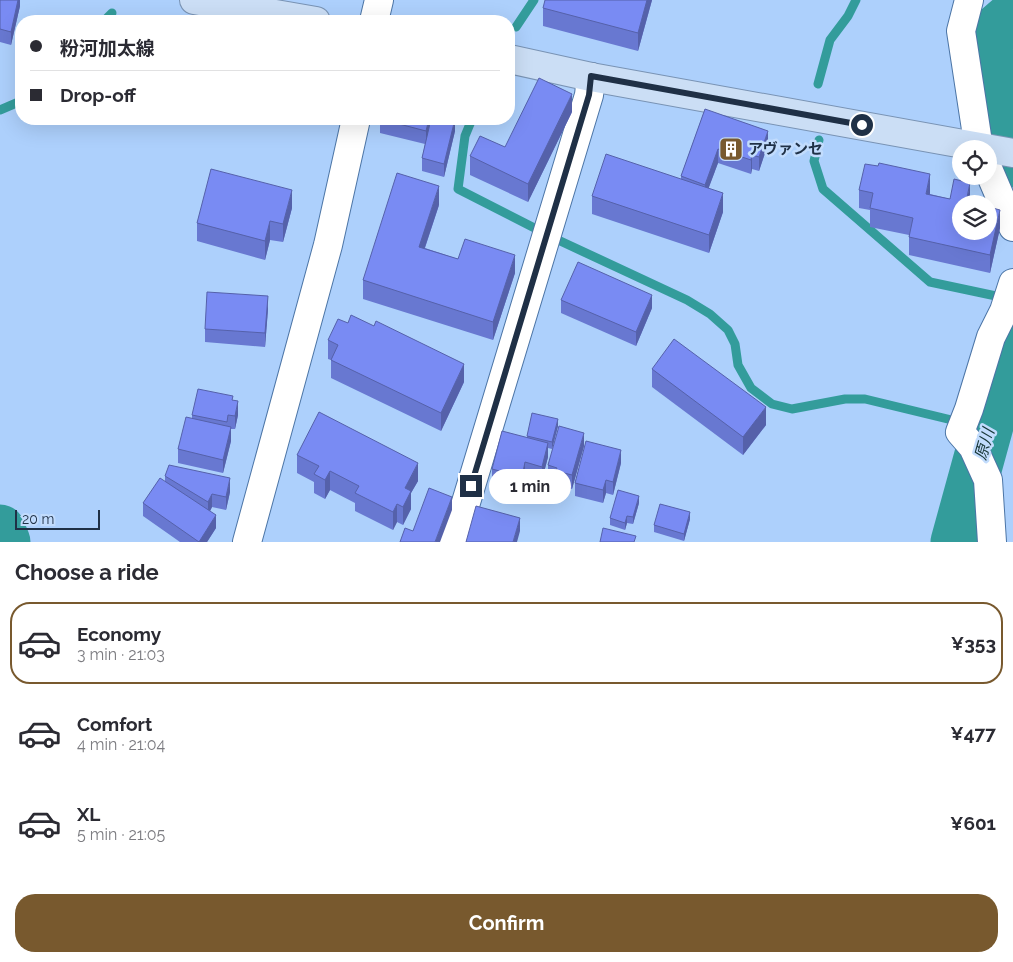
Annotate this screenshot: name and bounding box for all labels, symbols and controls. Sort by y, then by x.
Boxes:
text: 粉河加太線 [60,37,155,59]
text: Drop-off [60,84,136,106]
route start [851,114,873,136]
building icon: アヴァンセ [718,136,744,162]
place label: アヴァンセ [748,140,823,158]
map controls [952,140,997,240]
button: locate [952,140,997,185]
button: layers [952,195,997,240]
water label: 原川 [971,424,999,462]
callout: 1 min [488,468,571,504]
route end [460,475,482,497]
text: 1 min [510,477,550,496]
scale bar [15,507,100,530]
text: 20 m [22,511,54,527]
text: Choose a ride [15,559,159,585]
icon: car [17,621,62,666]
text: Economy [77,623,161,645]
text: ¥353 [951,632,996,654]
text: 3 min · 21:03 [77,645,165,664]
icon: car [17,711,62,756]
text: Comfort [77,713,152,735]
text: ¥477 [950,722,996,744]
text: 4 min · 21:04 [77,735,165,754]
icon: car [17,801,62,846]
text: XL [77,803,100,825]
text: ¥601 [950,812,996,834]
text: 5 min · 21:05 [77,825,165,844]
button: Confirm [15,894,998,952]

